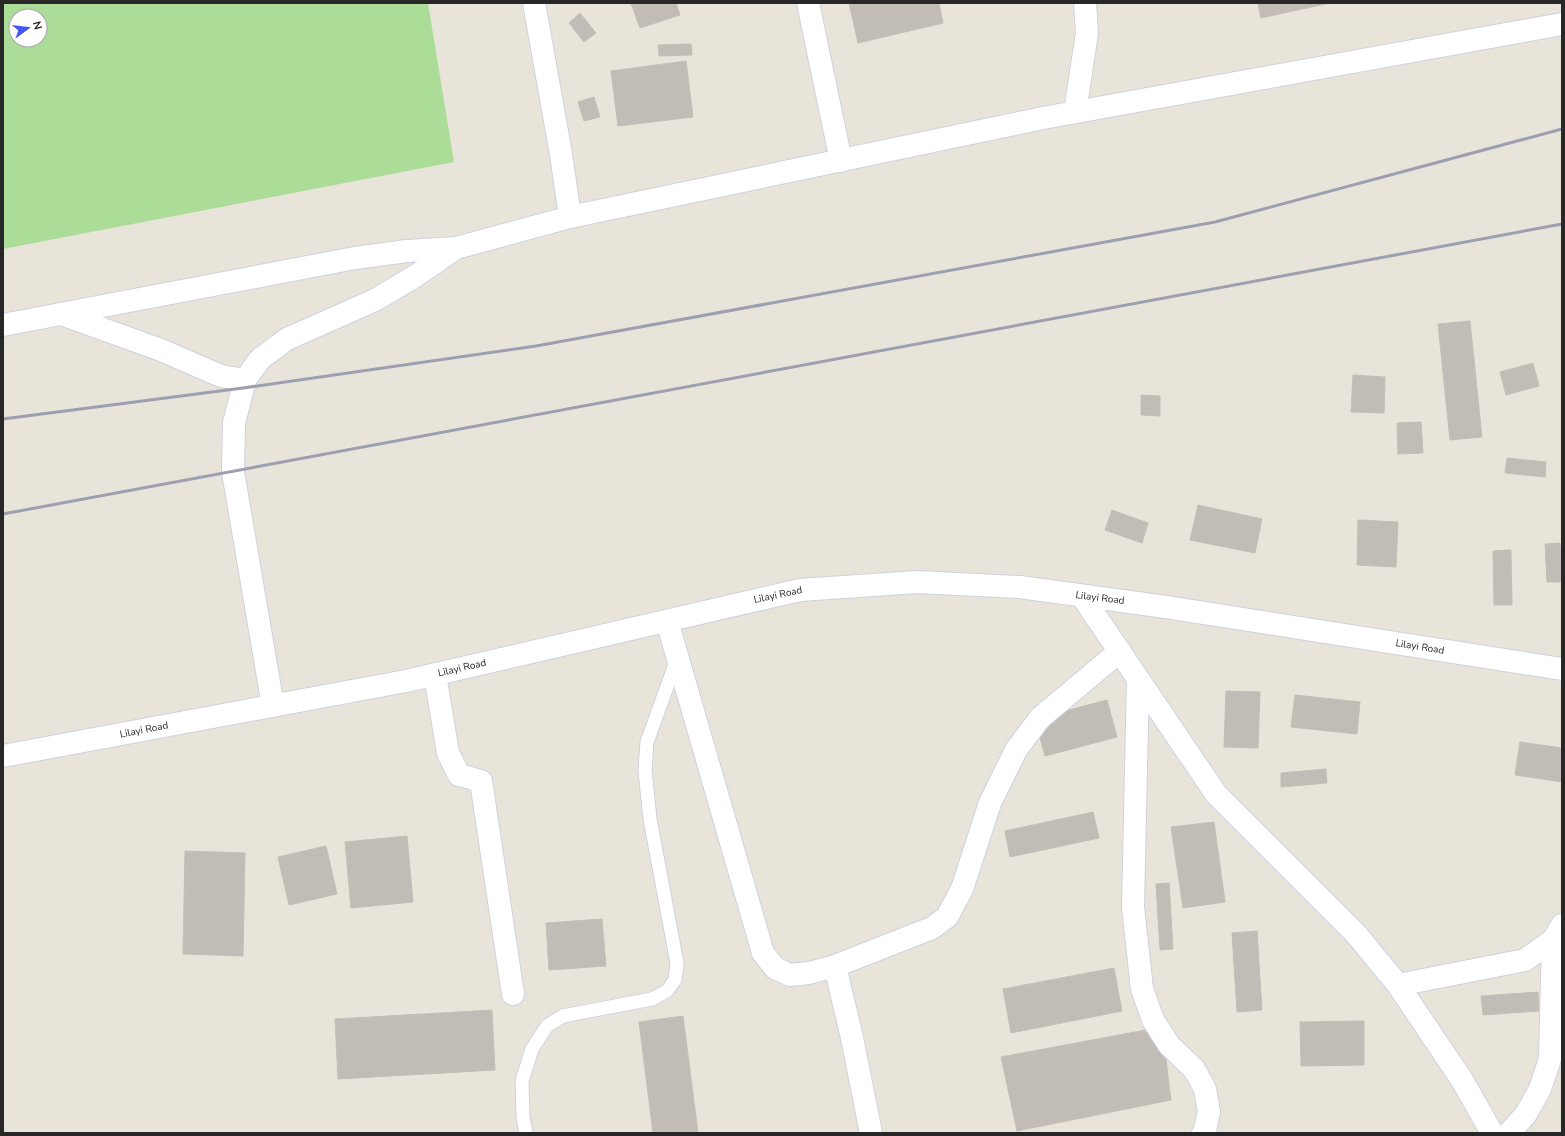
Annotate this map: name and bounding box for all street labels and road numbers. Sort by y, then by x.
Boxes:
street label: Lilayi Road [752,583,804,607]
street label: Lilayi Road [1075,588,1125,608]
street label: Lilayi Road [1395,636,1446,658]
street label: Lilayi Road [436,656,488,680]
street label: Lilayi Road [118,718,170,742]

